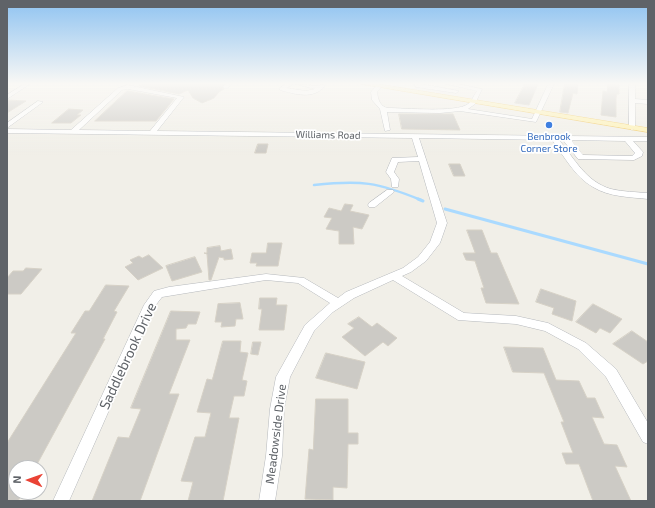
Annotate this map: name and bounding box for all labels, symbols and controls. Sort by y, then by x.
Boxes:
marker: Benbrook Corner Store [544,120,554,130]
street label: Williams Road [295,128,361,142]
place label: Benbrook Corner Store [520,131,578,154]
street label: Saddlebrook Drive [96,300,160,412]
street label: Meadowside Drive [263,383,289,485]
north arrow [8,460,48,500]
text: N [10,475,23,484]

